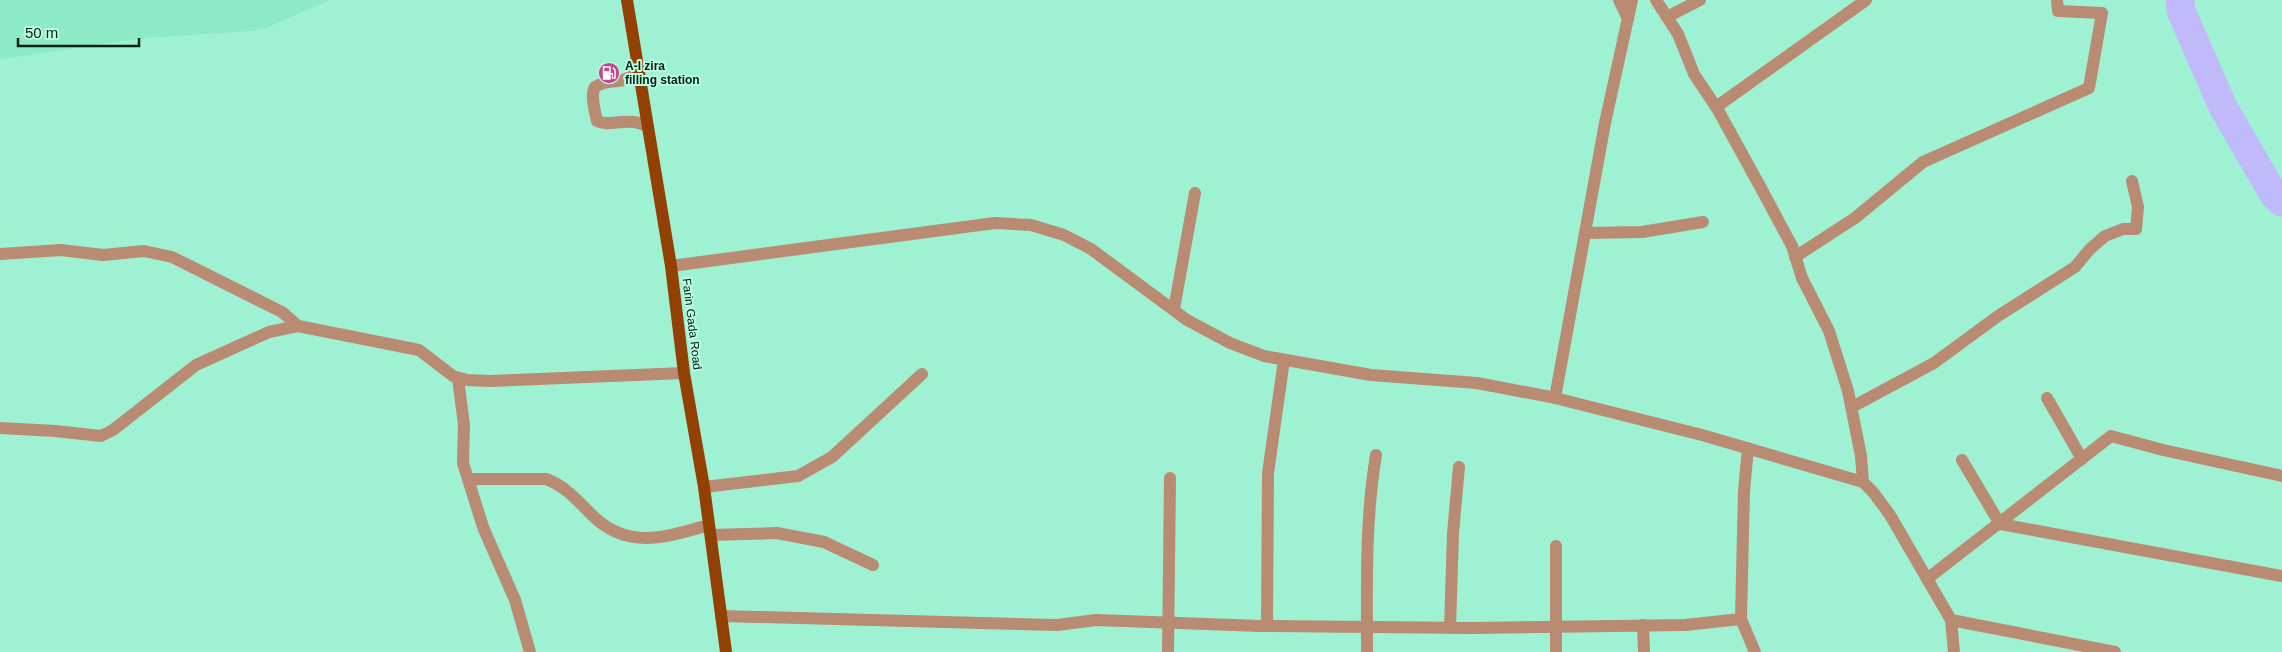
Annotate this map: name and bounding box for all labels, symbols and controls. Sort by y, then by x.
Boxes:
scale bar [18,15,139,47]
text: 50 m [25,24,58,41]
place label: A-l zira filling station [625,59,700,87]
fuel station icon: A-l zira filling station [597,61,621,85]
street label: Farin Gada Road [679,277,705,371]

